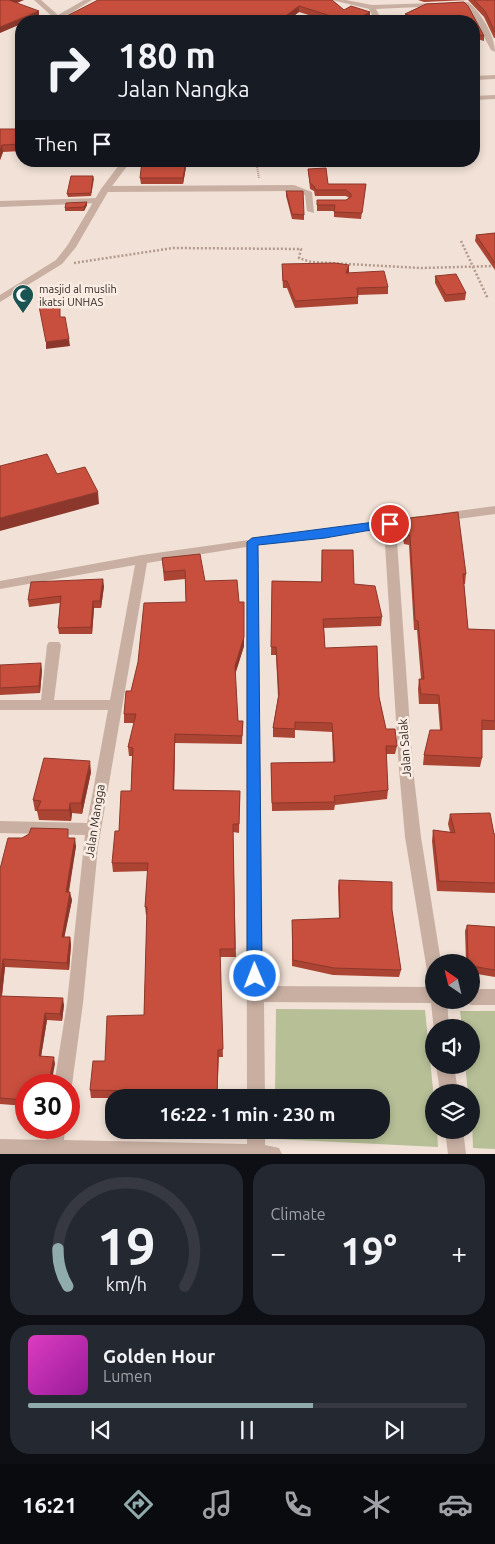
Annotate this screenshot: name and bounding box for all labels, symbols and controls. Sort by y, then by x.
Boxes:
icon: right [35,35,100,100]
text: 180 m [118,35,216,75]
text: Jalan Nangka [118,76,249,101]
icon: arrive [88,130,116,158]
text: Then [35,133,78,155]
mosque icon: masjid al muslih ikatsi UNHAS [11,283,35,314]
place label: masjid al muslih ikatsi UNHAS [39,283,117,308]
pin [369,503,411,545]
icon: arrive [376,510,404,538]
street label: Jalan Salak [396,718,413,778]
street label: Jalan Mangga [82,783,107,859]
position arrow [228,949,280,1001]
north arrow [425,954,480,1009]
map controls [425,954,480,1139]
button: sound [425,1019,480,1074]
speed limit sign: 30 [15,1074,80,1139]
button: layers [425,1084,480,1139]
text: 16:22 · 1 min · 230 m [160,1103,335,1125]
text: Climate [271,1205,326,1223]
text: 19 [97,1217,156,1275]
text: 19° [341,1230,397,1272]
text: − [271,1237,286,1268]
text: + [451,1237,467,1268]
text: km/h [106,1274,147,1294]
text: Golden Hour [103,1345,215,1367]
text: Lumen [103,1367,152,1385]
icon: previous [87,1416,115,1444]
icon: pause [233,1416,261,1444]
icon: next [380,1416,408,1444]
icon: directions [121,1487,156,1522]
icon: music [200,1487,235,1522]
icon: phone [280,1487,315,1522]
icon: climate [359,1487,394,1522]
icon: car [438,1487,473,1522]
text: 16:21 [22,1492,77,1517]

